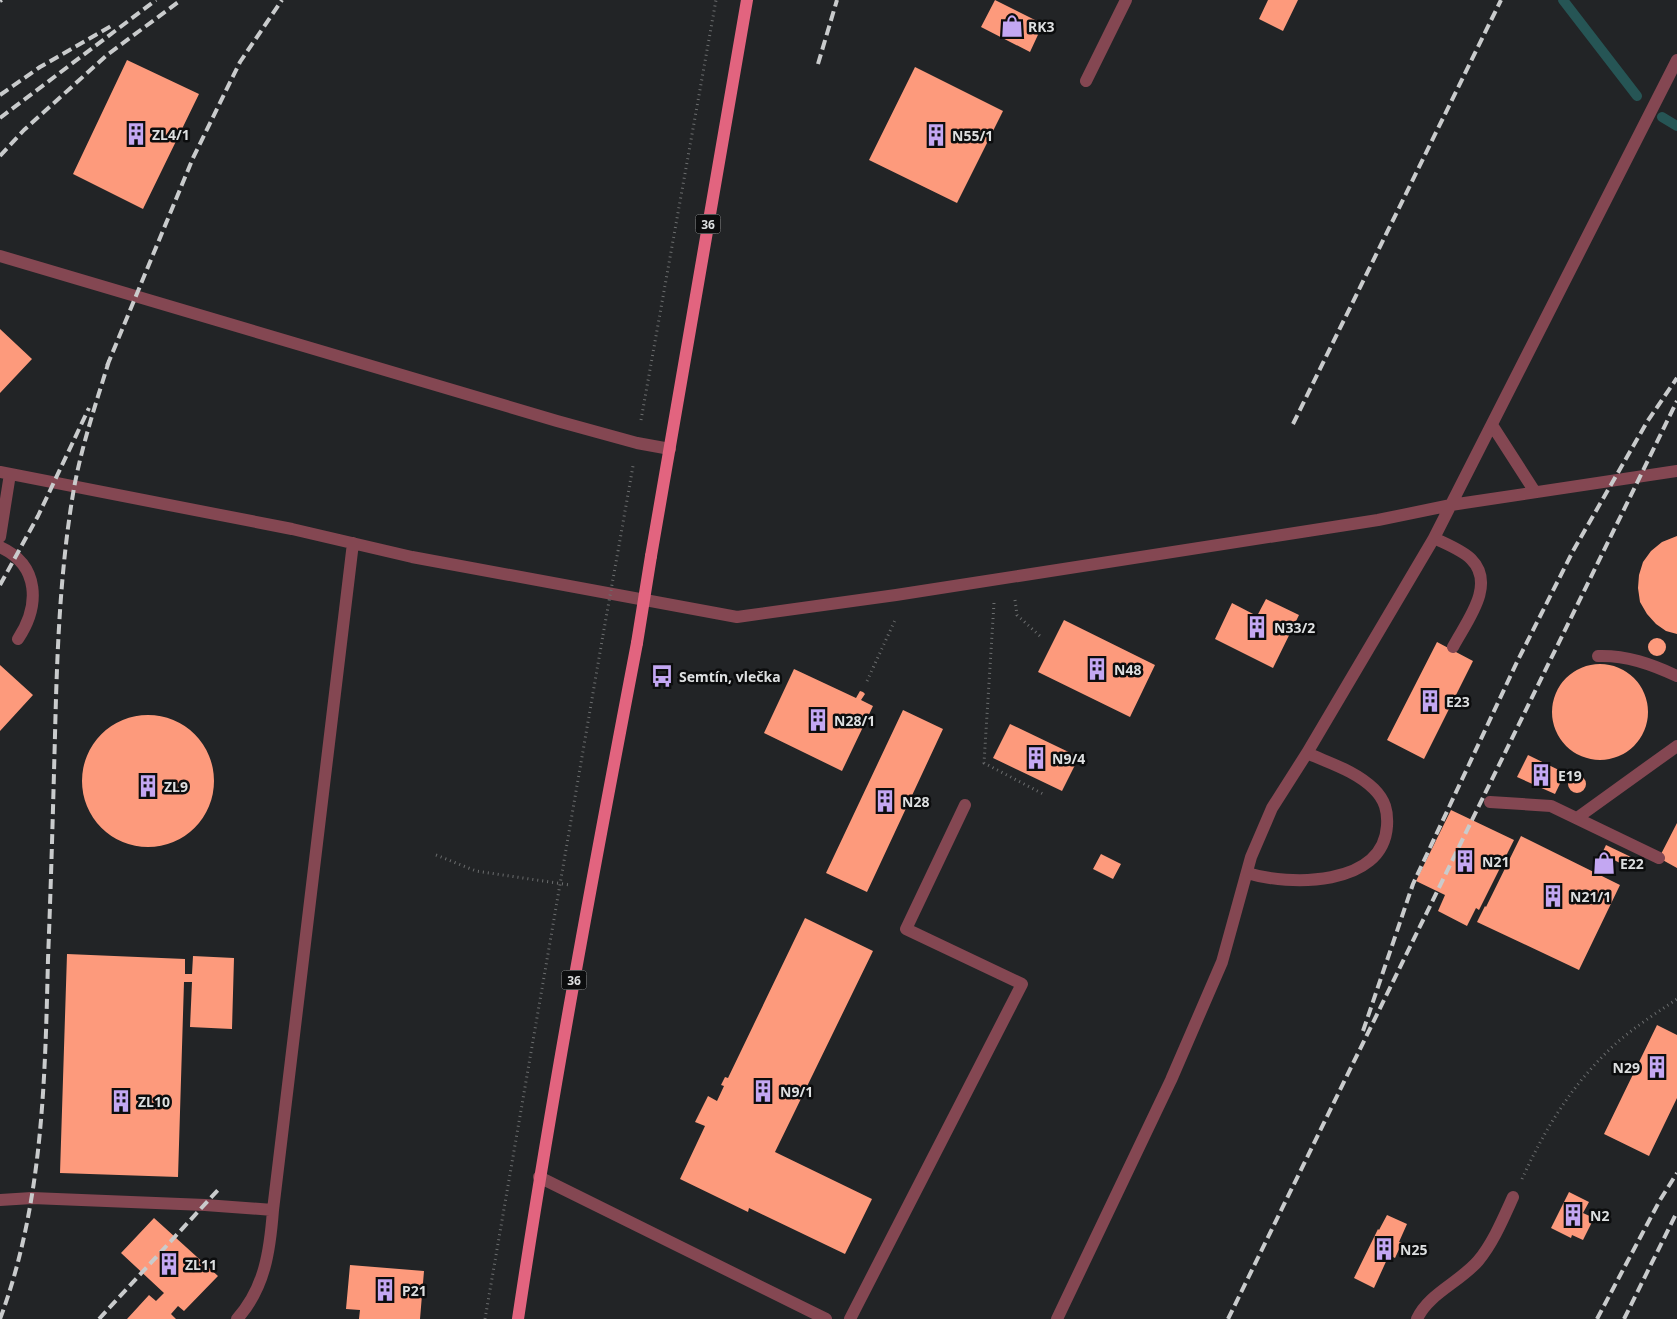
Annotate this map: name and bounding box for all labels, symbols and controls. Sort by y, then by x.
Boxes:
shop icon: RK3 [999,13,1025,39]
place label: RK3 [1028,17,1055,36]
building icon: ZL4/1 [123,121,149,147]
building icon: N55/1 [923,122,949,148]
place label: ZL4/1 [152,125,190,144]
place label: N55/1 [952,126,993,145]
road number: 36 [696,214,720,233]
building icon: N33/2 [1244,614,1270,640]
place label: N33/2 [1274,618,1315,637]
building icon: N48 [1084,656,1110,682]
place label: N48 [1114,660,1141,679]
bus stop icon: Semtín, vlečka [649,663,675,689]
place label: Semtín, vlečka [679,667,781,686]
building icon: E23 [1417,688,1443,714]
place label: E23 [1446,692,1470,711]
building icon: N28/1 [805,707,831,733]
place label: N28/1 [834,711,875,730]
building icon: N9/4 [1023,745,1049,771]
place label: N9/4 [1052,749,1085,768]
building icon: E19 [1528,762,1554,788]
place label: E19 [1558,766,1582,785]
building icon: ZL9 [135,773,161,799]
place label: ZL9 [164,777,188,796]
building icon: N28 [872,788,898,814]
place label: N28 [902,792,929,811]
building icon: N21 [1452,848,1478,874]
shop icon: E22 [1591,850,1617,876]
place label: N21 [1482,852,1509,871]
place label: E22 [1620,854,1644,873]
building icon: N21/1 [1540,883,1566,909]
place label: N21/1 [1570,887,1611,906]
road number: 36 [562,970,586,990]
building icon: N29 [1644,1054,1670,1080]
place label: N29 [1613,1058,1640,1077]
building icon: N9/1 [750,1078,776,1104]
place label: N9/1 [780,1082,813,1101]
building icon: ZL10 [108,1088,134,1114]
place label: ZL10 [138,1092,170,1111]
building icon: N2 [1560,1202,1586,1228]
place label: N2 [1590,1206,1609,1225]
building icon: N25 [1371,1236,1397,1262]
place label: N25 [1400,1240,1427,1259]
building icon: ZL11 [156,1251,182,1277]
place label: ZL11 [185,1255,217,1274]
building icon: P21 [372,1277,398,1303]
place label: P21 [402,1281,427,1300]

